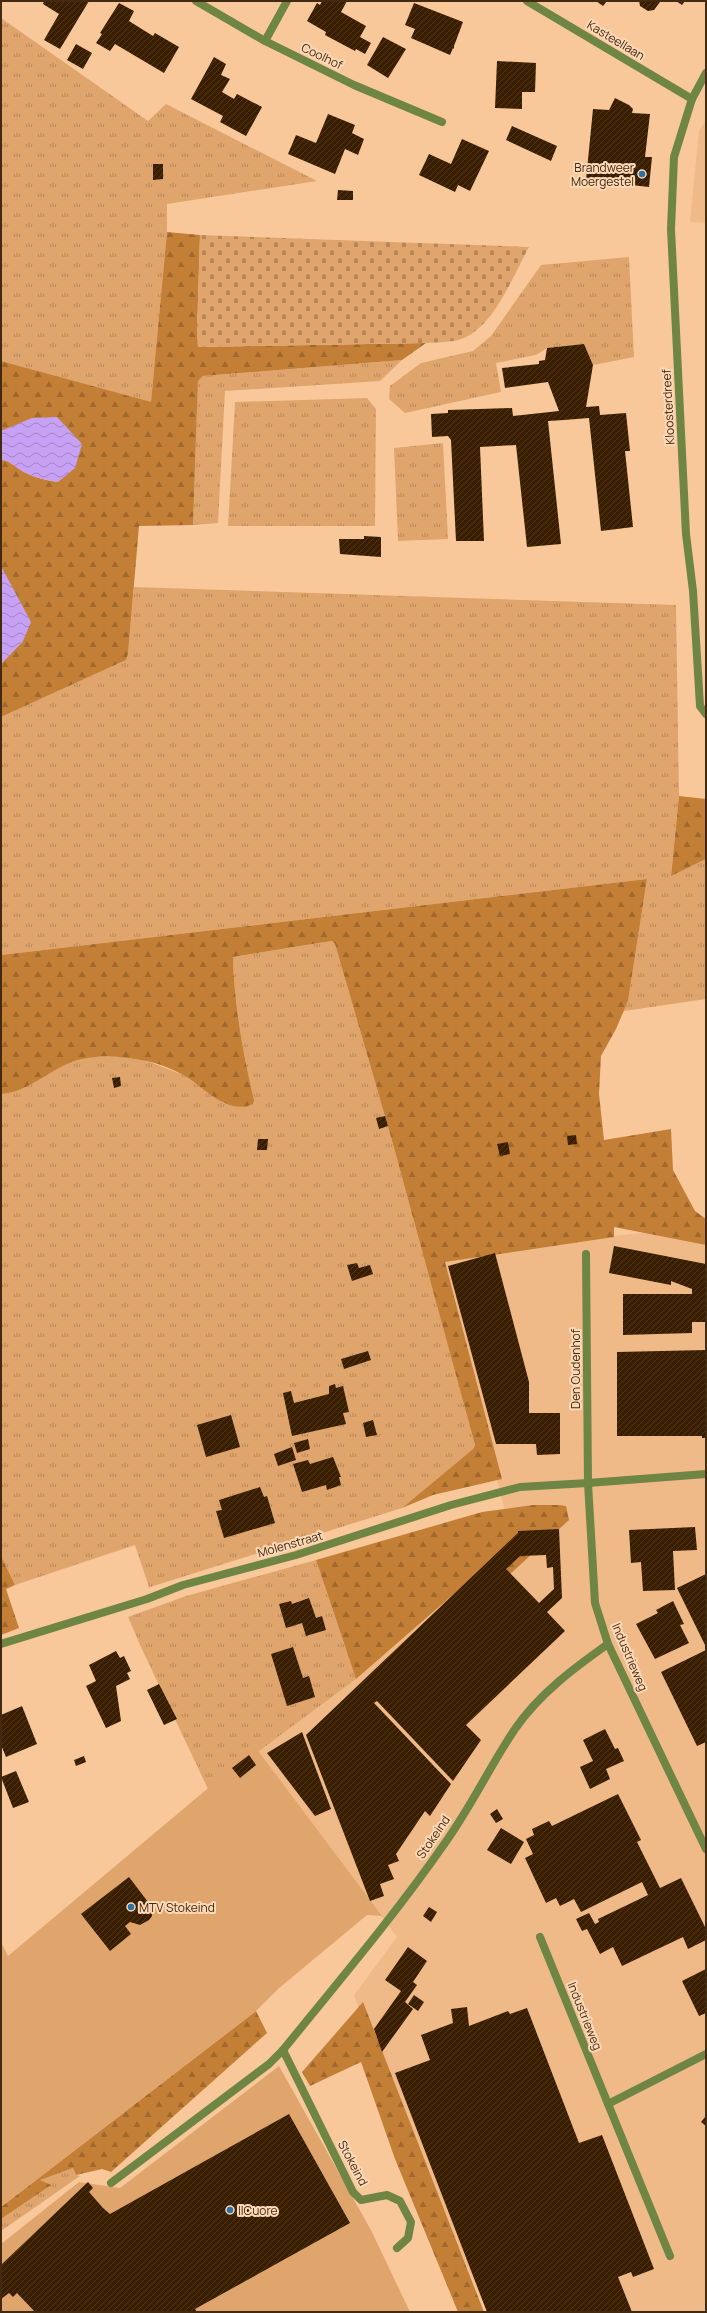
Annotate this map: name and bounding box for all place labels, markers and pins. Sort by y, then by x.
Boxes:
place label: Brandweer Moergestel [571,159,635,190]
marker: Brandweer Moergestel [637,169,647,179]
place label: MTV Stokeind [139,1899,215,1916]
marker: MTV Stokeind [126,1902,136,1912]
place label: IlCuore [238,2202,278,2219]
marker: IlCuore [225,2205,235,2215]

